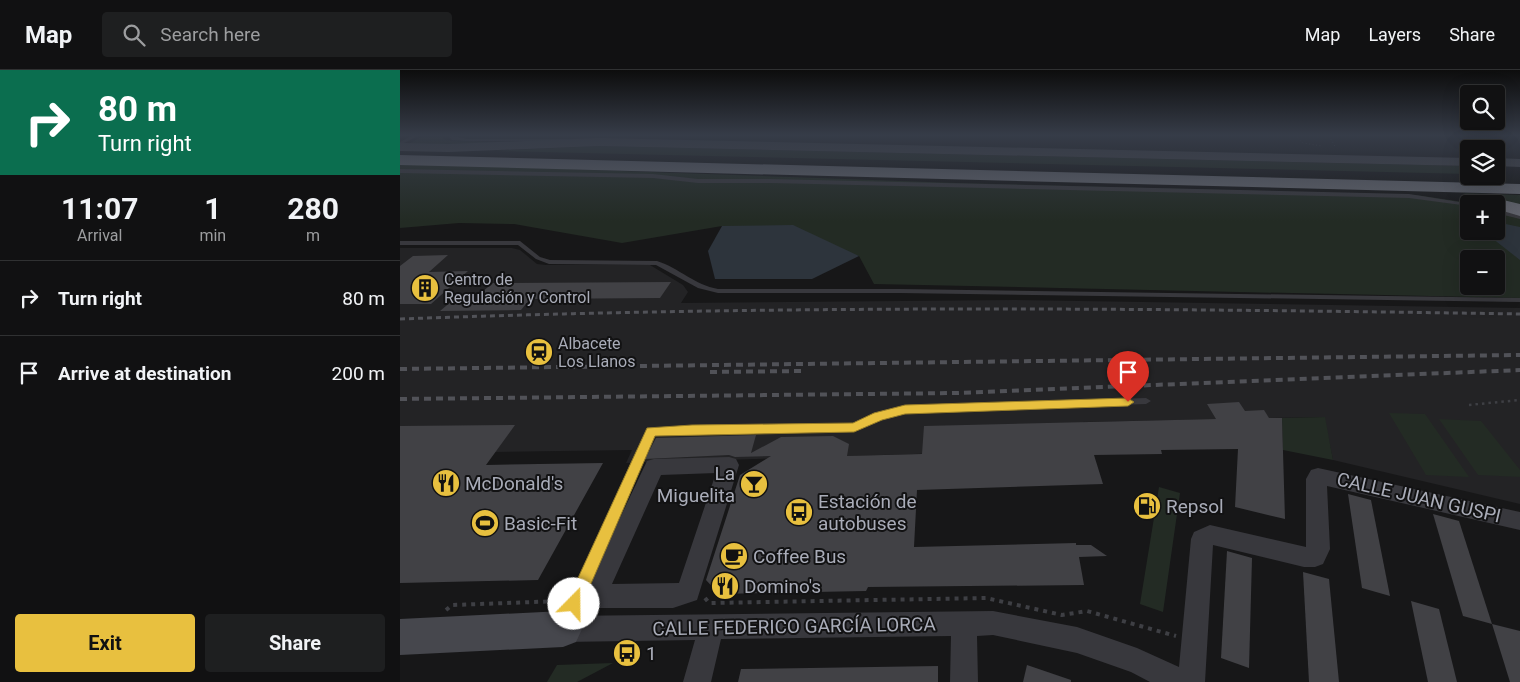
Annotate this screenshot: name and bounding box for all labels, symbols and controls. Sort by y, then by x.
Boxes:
search box [102,12,452,57]
text: Map [25,21,72,49]
icon: search [120,21,148,49]
text: Search here [160,23,260,46]
text: Map [1305,24,1340,45]
text: Layers [1368,24,1421,45]
text: Share [1449,24,1495,45]
map controls [1460,85,1505,295]
button: search [1460,85,1505,130]
text: 80 m [98,89,177,130]
icon: right [15,90,80,155]
text: Turn right [98,131,192,156]
button: layers [1460,140,1505,185]
text: 11:07 [61,191,138,226]
text: 1 [204,191,221,226]
text: 280 [287,191,339,226]
button: + [1460,195,1505,240]
text: Arrival [77,226,122,245]
text: min [199,226,226,245]
text: m [306,226,320,245]
button: − [1460,250,1505,295]
place label: Centro de Regulación y Control [444,270,590,307]
building icon: Centro de Regulación y Control [410,273,440,303]
icon: right [15,284,43,312]
text: Turn right [58,287,142,310]
text: 80 m [342,287,385,310]
place label: Albacete Los Llanos [558,334,635,371]
station icon: Albacete Los Llanos [524,337,554,367]
pin [1107,351,1149,402]
icon: arrive [1114,358,1142,386]
icon: arrive [15,359,43,387]
text: Arrive at destination [58,362,231,385]
text: 200 m [332,362,385,385]
place label: La Miguelita [657,462,735,507]
street label: CALLE JUAN GUSPI [1335,467,1503,528]
restaurant icon: McDonald's [431,468,461,498]
bar icon: La Miguelita [739,469,769,499]
place label: McDonald's [465,472,563,495]
place label: Estación de autobuses [818,490,917,535]
fuel station icon: Repsol [1132,491,1162,521]
place label: Repsol [1166,495,1224,518]
bus stop icon: Estación de autobuses [784,497,814,527]
sports icon: Basic-Fit [470,508,500,538]
place label: Basic-Fit [504,512,577,535]
cafe icon: Coffee Bus [719,541,749,571]
place label: Coffee Bus [753,545,846,568]
restaurant icon: Domino's [710,571,740,601]
place label: Domino's [744,575,821,598]
position arrow [547,577,599,629]
street label: CALLE FEDERICO GARCÍA LORCA [652,613,936,640]
button: Exit [15,614,195,672]
button: Share [205,614,385,672]
bus stop icon: 1 [612,638,642,668]
place label: 1 [646,642,657,665]

